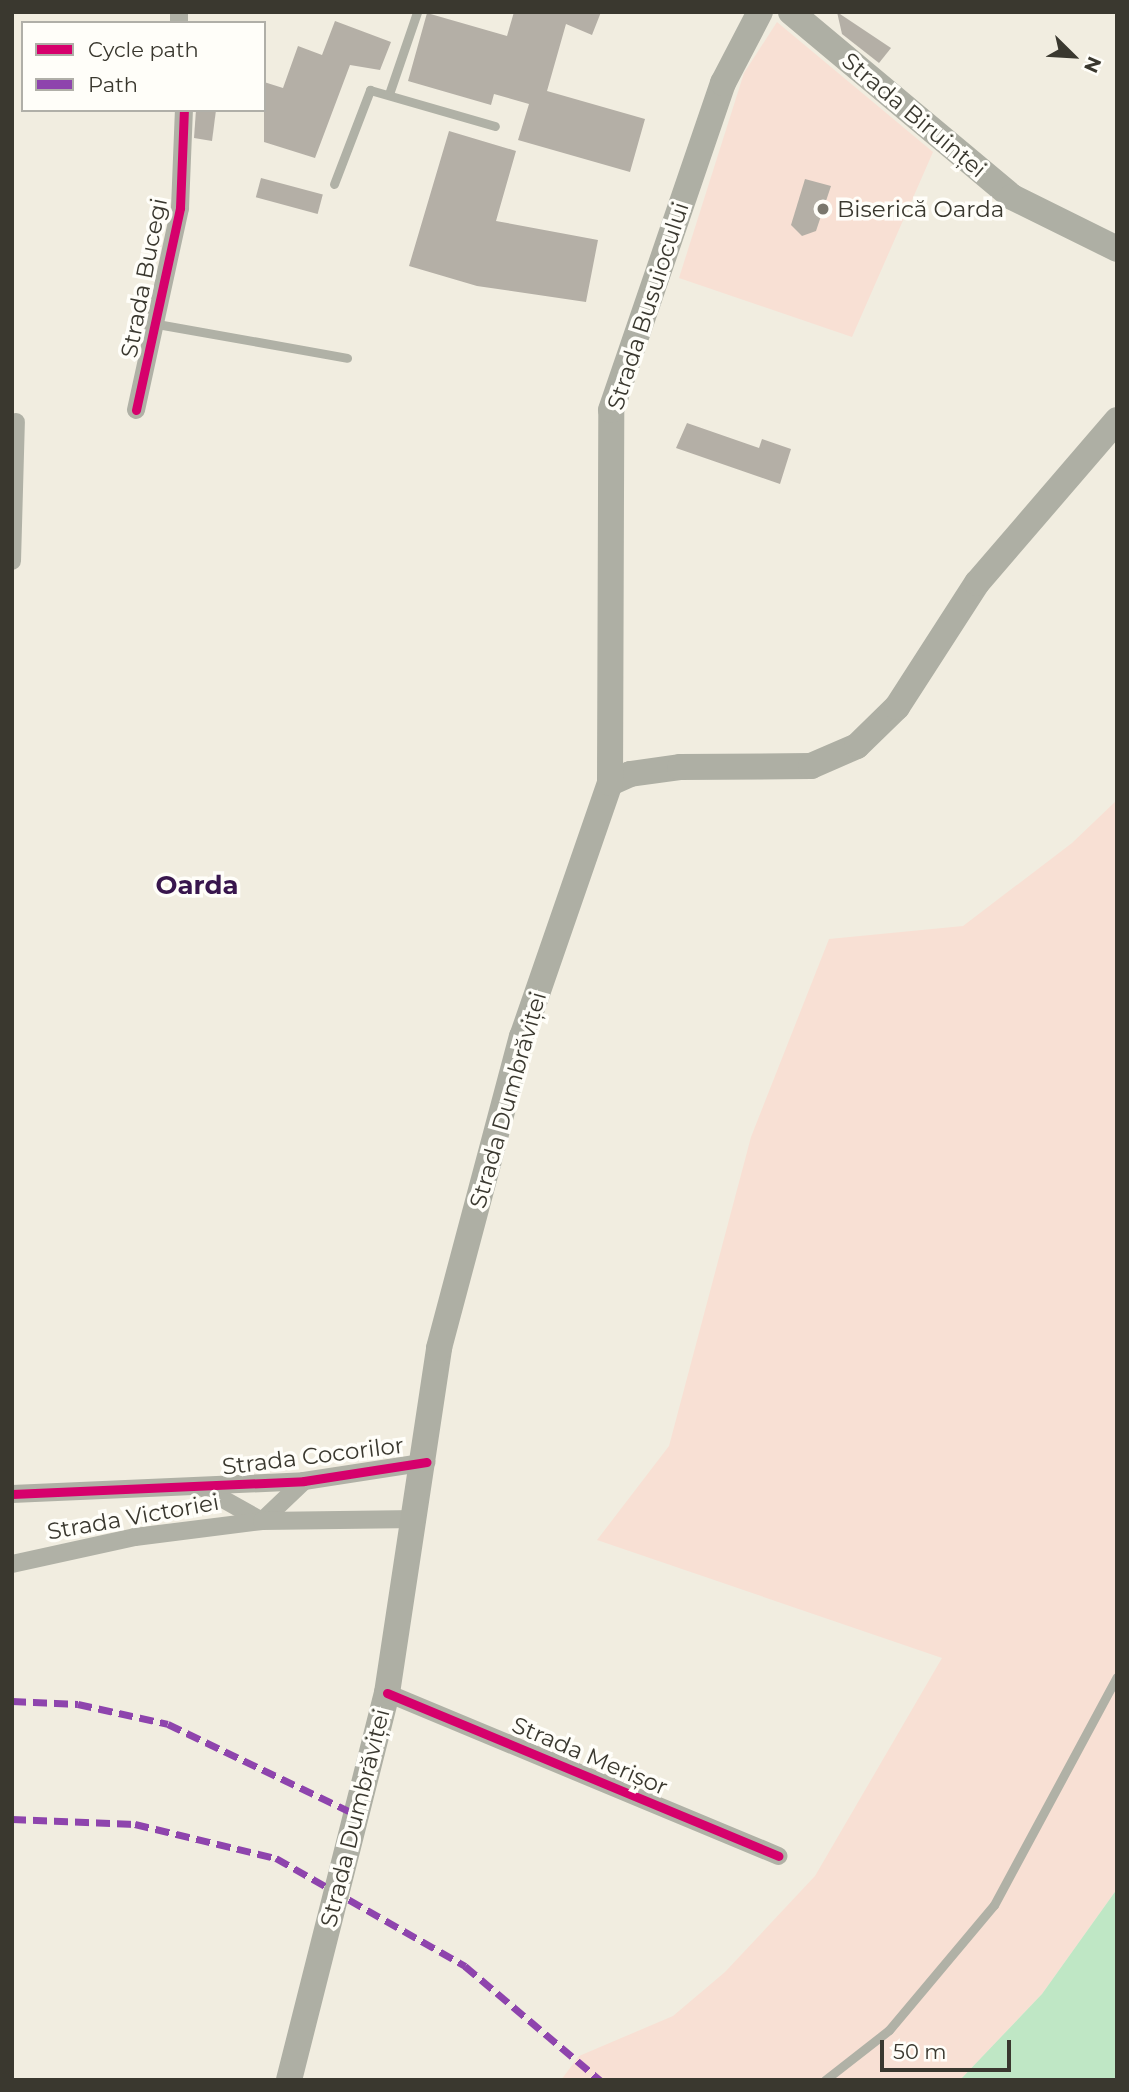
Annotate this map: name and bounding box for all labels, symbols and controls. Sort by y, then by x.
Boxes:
legend [21,21,266,112]
north arrow [1038,21,1108,91]
text: Cycle path [88,37,199,62]
street label: Strada Biruinței [836,47,992,183]
text: N [1079,53,1106,76]
text: Path [88,72,138,97]
place label: Biserică Oarda [837,195,1004,223]
street label: Strada Bucegi [115,196,173,360]
street label: Strada Busuiocului [601,199,695,413]
marker: Biserică Oarda [815,201,831,217]
district label: Oarda [155,870,239,902]
street label: Strada Dumbrăviței [464,989,552,1211]
street label: Strada Cocorilor [221,1431,405,1481]
street label: Strada Victoriei [45,1488,221,1546]
street label: Strada Dumbrăviței [315,1706,395,1930]
street label: Strada Merișor [508,1711,672,1801]
scale bar [884,2025,1015,2070]
text: 50 m [893,2039,947,2064]

